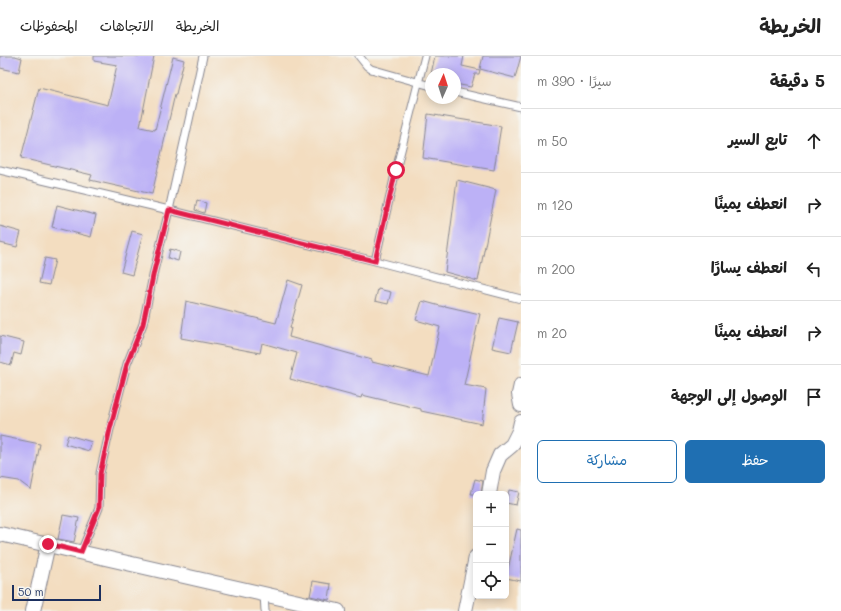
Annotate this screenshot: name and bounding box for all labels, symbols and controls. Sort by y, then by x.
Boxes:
text: الخريطة [759,13,821,38]
text: المحفوظات [20,16,78,35]
text: الاتجاهات [100,16,154,35]
text: الخريطة [176,16,219,35]
north arrow [425,68,461,104]
text: 5 دقيقة [770,69,825,91]
text: سيرًا · 390 m [537,72,611,89]
text: تابع السير [728,129,787,149]
icon: ahead [803,130,825,152]
text: 50 m [537,132,567,149]
route start [387,161,405,179]
text: انعطف يمينًا [715,193,787,213]
icon: right [803,194,825,216]
text: 120 m [537,196,573,213]
text: انعطف يسارًا [711,257,787,277]
icon: left [803,258,825,280]
text: 200 m [537,260,575,277]
text: انعطف يمينًا [715,321,787,341]
icon: right [803,322,825,344]
text: 20 m [537,324,567,341]
text: الوصول إلى الوجهة [671,385,787,405]
icon: arrive [803,386,825,408]
button: مشاركة [537,440,677,483]
button: حفظ [685,440,825,483]
map controls [473,491,509,599]
button: + [473,491,509,527]
button: − [473,527,509,563]
route end [39,535,57,553]
button: locate [473,563,509,599]
scale bar [12,583,101,602]
text: 50 m [18,584,44,599]

